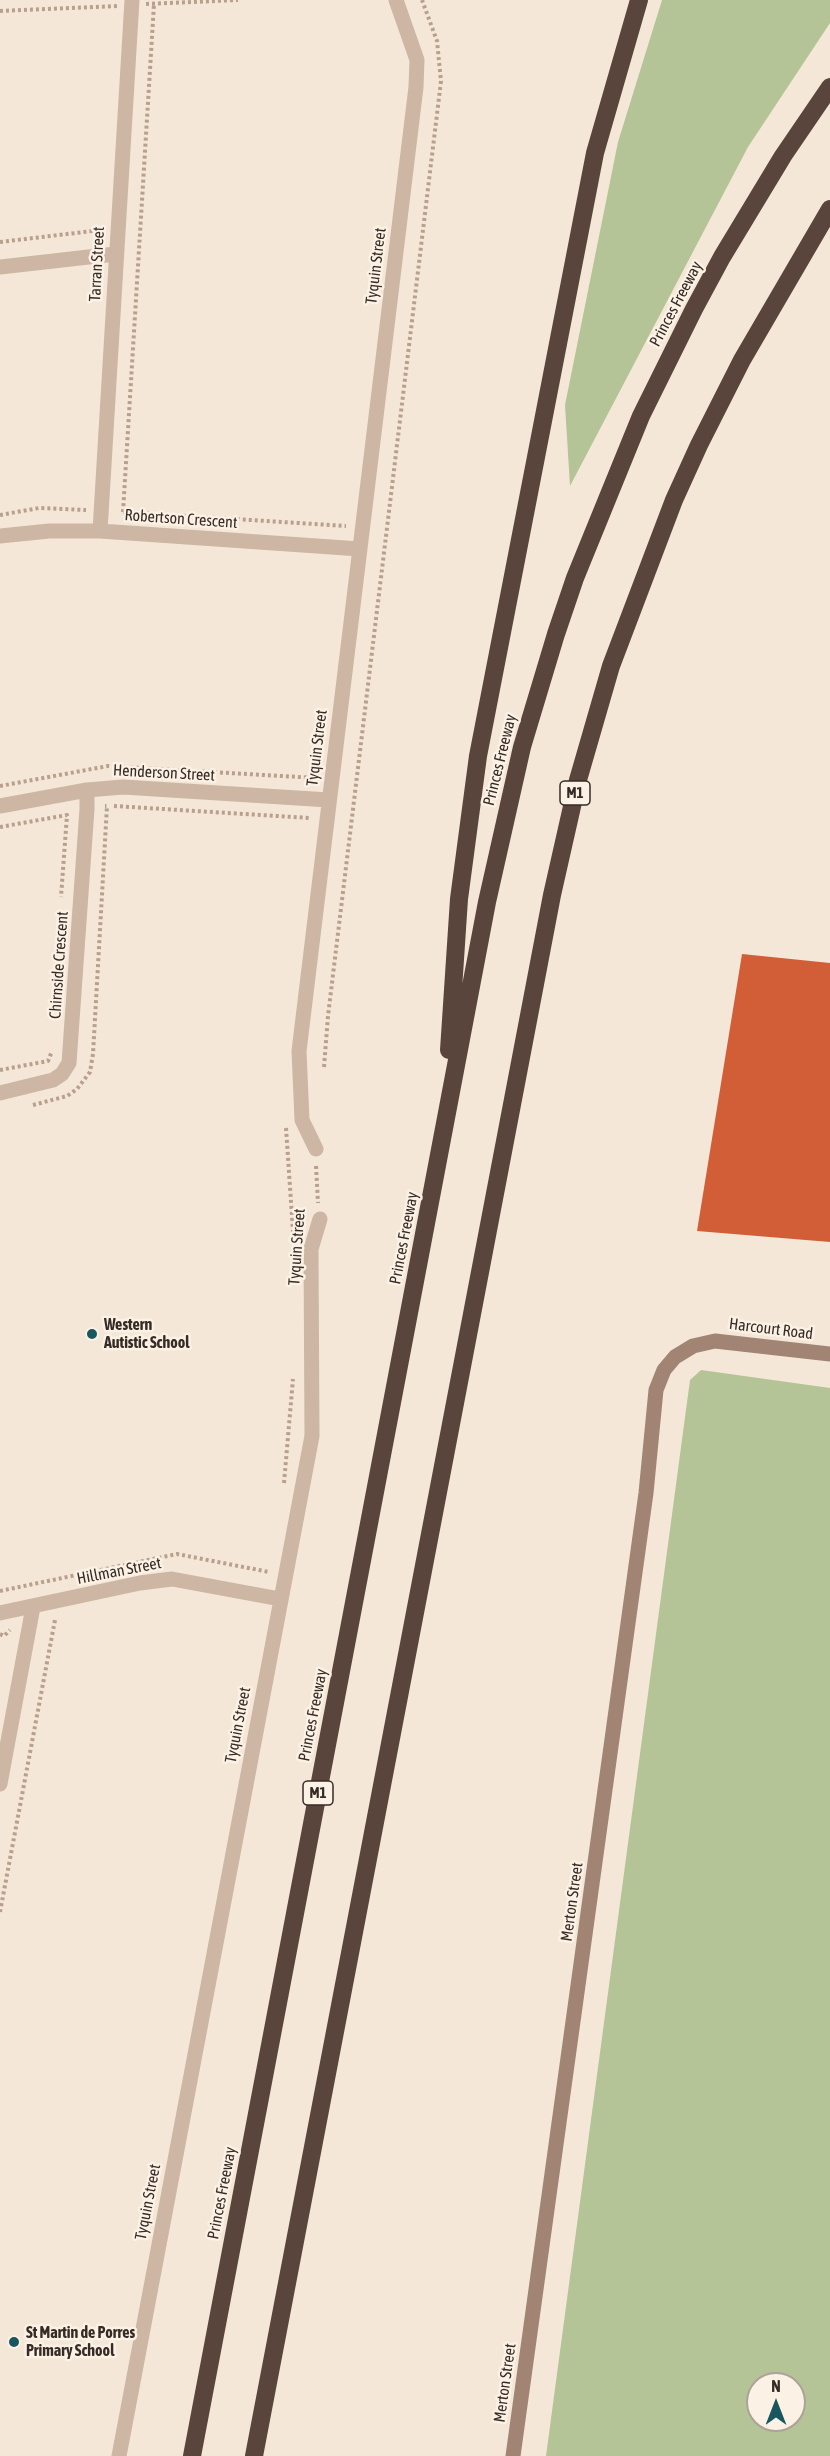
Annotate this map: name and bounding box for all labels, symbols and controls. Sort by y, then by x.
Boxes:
street label: Tarran Street [85,226,109,302]
street label: Tyquin Street [362,227,390,305]
street label: Princes Freeway [646,258,706,350]
street label: Robertson Crescent [124,505,238,533]
street label: Tyquin Street [303,709,331,787]
street label: Princes Freeway [479,712,521,808]
street label: Henderson Street [113,761,215,785]
road number: M1 [560,781,590,805]
street label: Chirnside Crescent [46,911,72,1019]
street label: Princes Freeway [386,1190,422,1286]
street label: Tyquin Street [285,1208,309,1286]
street label: Harcourt Road [728,1314,814,1344]
place label: Western Autistic School [104,1315,190,1353]
marker: Western Autistic School [85,1327,99,1341]
street label: Hillman Street [75,1553,163,1589]
street label: Princes Freeway [295,1667,331,1763]
street label: Tyquin Street [221,1685,255,1765]
road number: M1 [303,1781,333,1805]
street label: Merton Street [557,1861,587,1943]
street label: Princes Freeway [204,2145,240,2241]
street label: Tyquin Street [131,2162,165,2242]
place label: St Martin de Porres Primary School [26,2323,135,2361]
marker: St Martin de Porres Primary School [7,2335,21,2349]
street label: Merton Street [490,2342,520,2424]
north arrow [746,2372,806,2432]
text: N [771,2377,781,2395]

